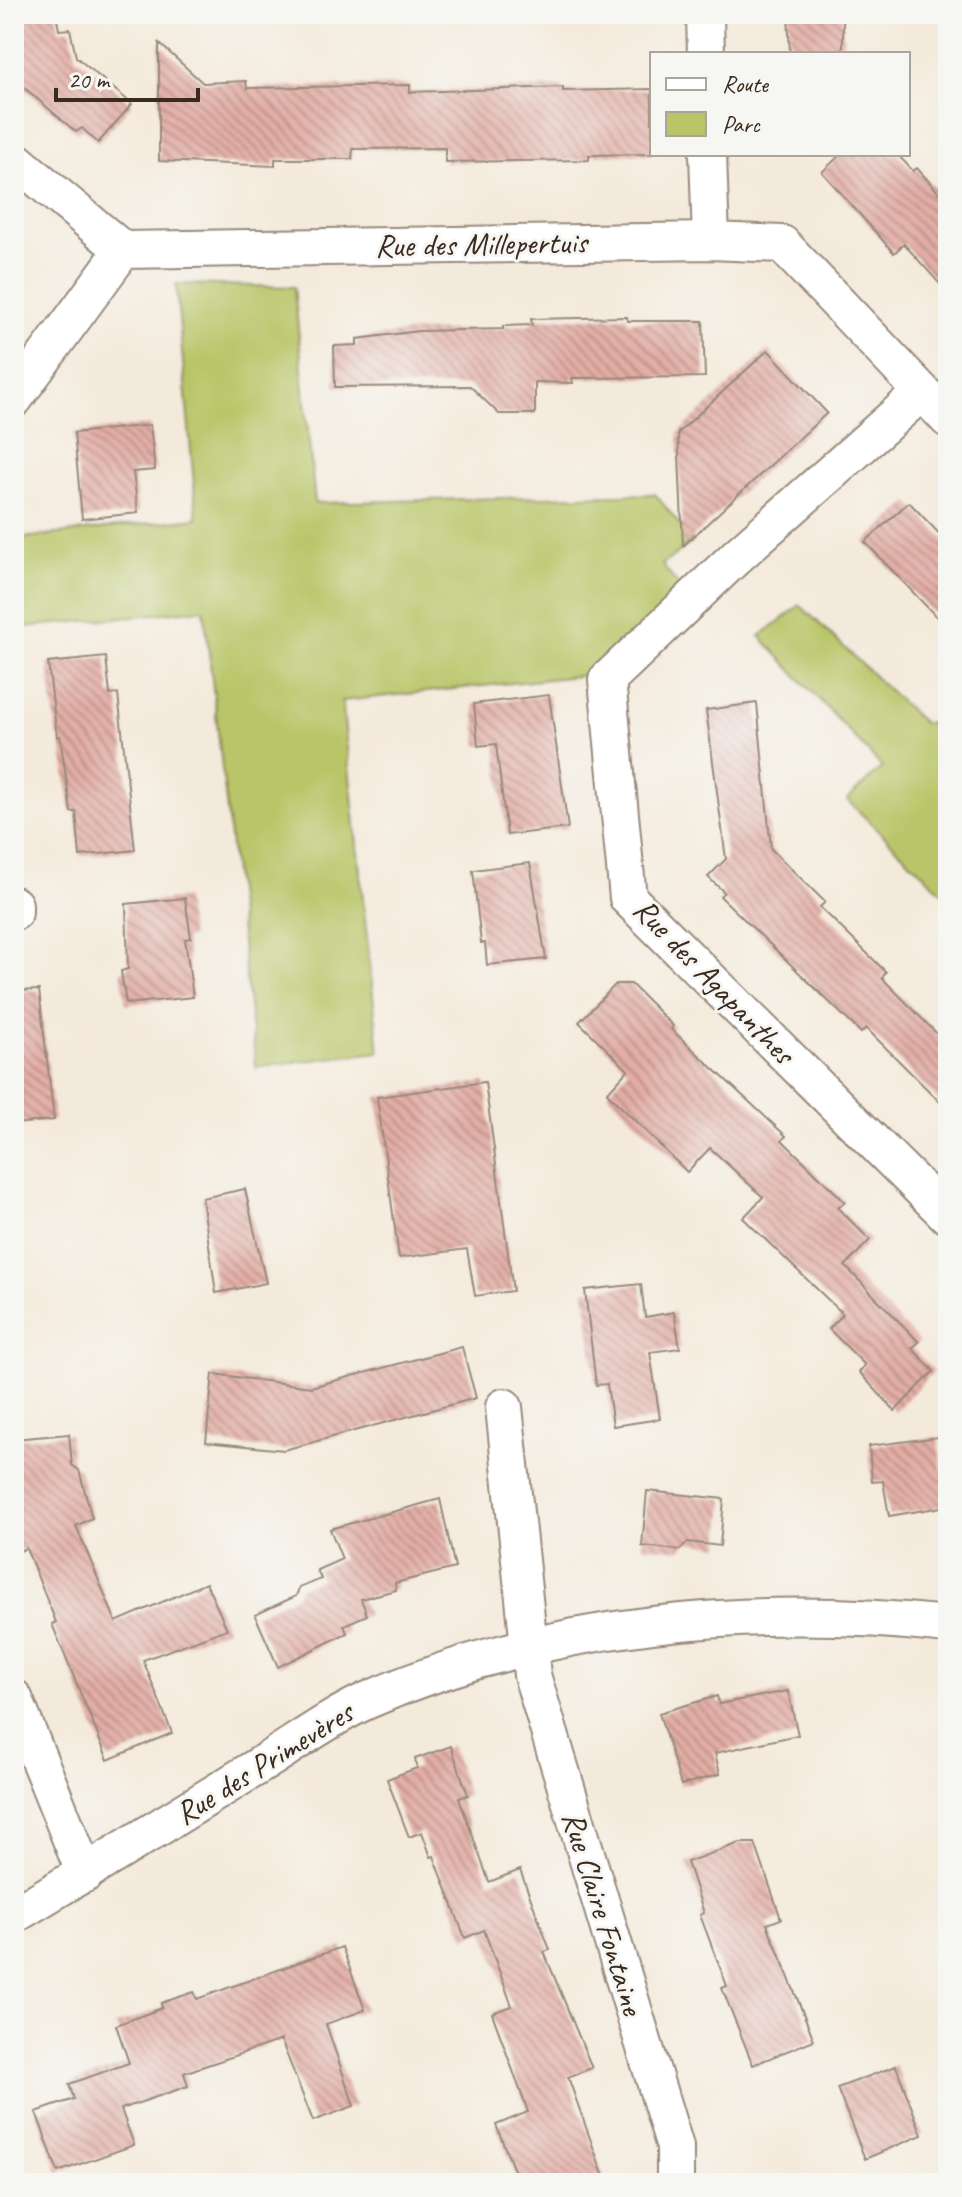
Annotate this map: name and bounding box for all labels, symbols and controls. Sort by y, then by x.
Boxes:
scale bar [56,52,198,102]
legend [650,52,910,156]
text: 20 m [68,65,111,95]
text: Route [722,69,770,99]
text: Parc [722,109,761,139]
street label: Rue des Millepertuis [375,222,589,266]
street label: Rue des Agapanthes [624,889,805,1074]
street label: Rue des Primevères [167,1691,362,1834]
street label: Rue Claire Fontaine [553,1806,654,2022]

